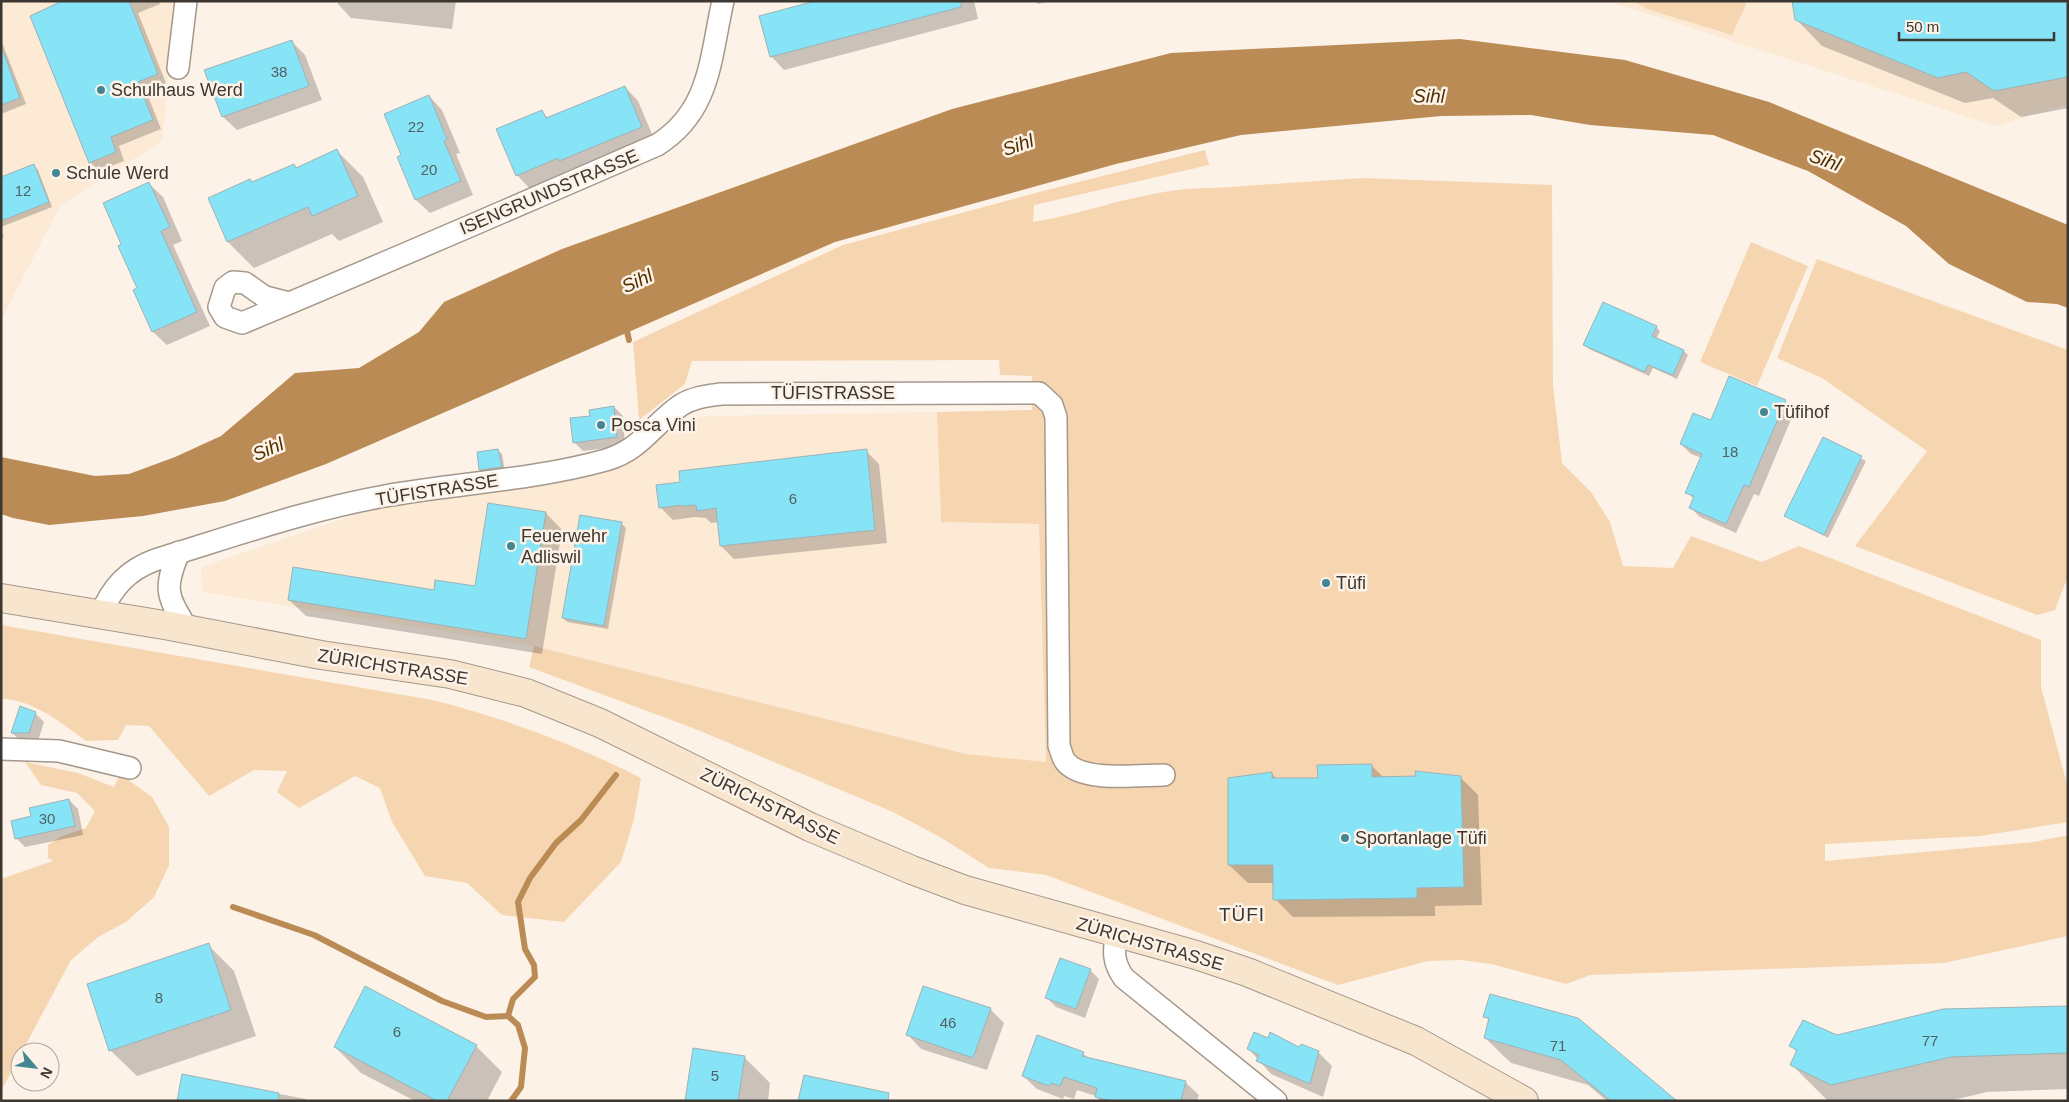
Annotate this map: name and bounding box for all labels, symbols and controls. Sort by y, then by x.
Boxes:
scale bar [1899,10,2054,42]
text: 50 m [1906,18,1939,35]
house number: 38 [271,63,287,80]
place label: Schulhaus Werd [111,80,243,100]
marker: Schulhaus Werd [95,84,107,96]
water label: Sihl [1413,85,1446,107]
house number: 22 [408,118,424,135]
water label: Sihl [1000,130,1037,160]
street label: ISENGRUNDSTRASSE [457,145,641,239]
water label: Sihl [1807,145,1844,176]
house number: 20 [421,161,437,178]
place label: Schule Werd [66,163,169,183]
marker: Schule Werd [50,167,62,179]
house number: 12 [15,182,31,199]
water label: Sihl [618,264,656,297]
street label: TÜFISTRASSE [771,383,895,403]
place label: Tüfihof [1774,402,1830,422]
marker: Tüfihof [1758,406,1770,418]
place label: Posca Vini [611,415,696,435]
marker: Posca Vini [595,419,607,431]
water label: Sihl [249,433,287,465]
house number: 18 [1722,443,1738,460]
street label: TÜFISTRASSE [374,470,500,510]
house number: 6 [789,490,797,507]
place label: Feuerwehr Adliswil [521,526,607,567]
marker: Feuerwehr Adliswil [505,540,517,552]
place label: Tüfi [1336,573,1366,593]
marker: Tüfi [1320,577,1332,589]
street label: ZÜRICHSTRASSE [316,645,470,689]
street label: ZÜRICHSTRASSE [697,764,843,848]
house number: 30 [39,810,55,827]
place label: Sportanlage Tüfi [1355,828,1487,848]
marker: Sportanlage Tüfi [1339,832,1351,844]
district label: TÜFI [1219,904,1265,925]
street label: ZÜRICHSTRASSE [1074,913,1226,975]
house number: 8 [155,989,163,1006]
house number: 46 [940,1014,956,1031]
house number: 6 [393,1023,401,1040]
house number: 77 [1922,1032,1938,1049]
house number: 71 [1550,1037,1566,1054]
north arrow [10,1042,60,1092]
text: N [37,1065,56,1081]
house number: 5 [711,1067,719,1084]

